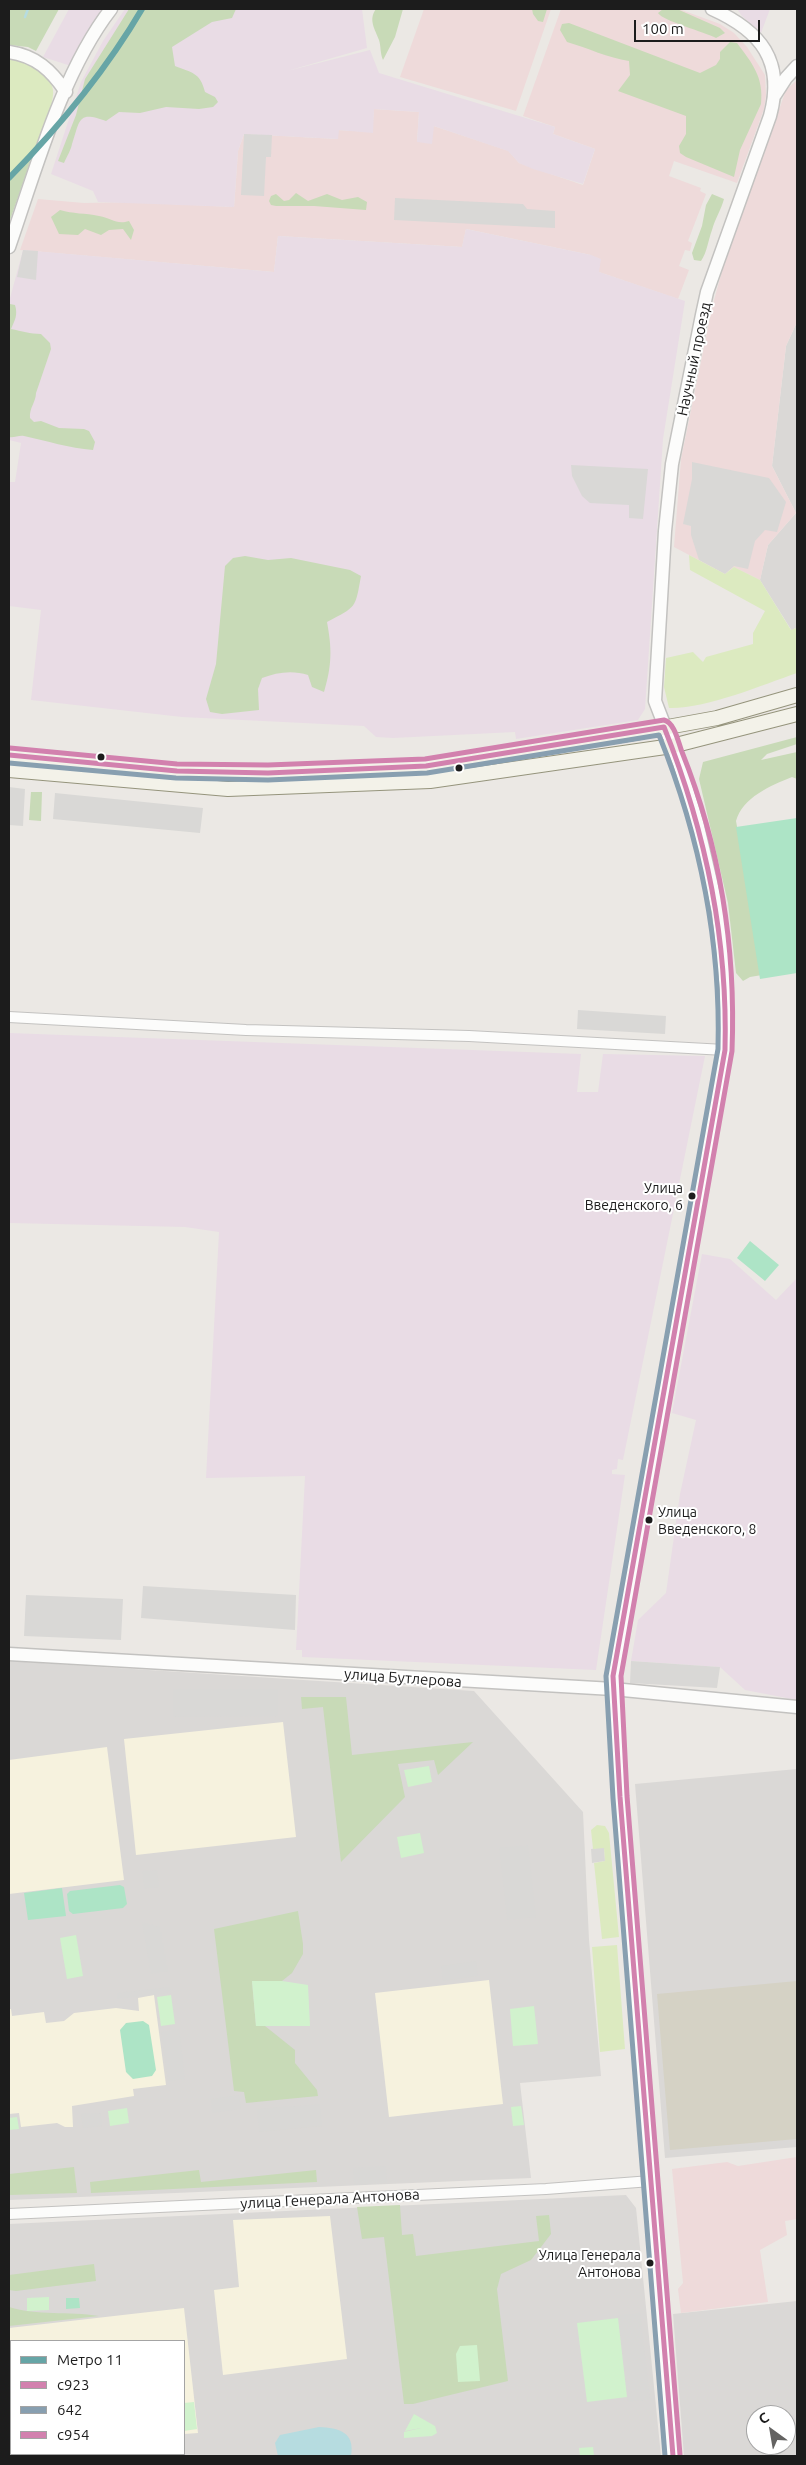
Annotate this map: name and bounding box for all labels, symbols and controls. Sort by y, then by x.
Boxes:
scale bar [636,10,762,42]
text: 100 m [642,20,684,37]
street label: Научный проезд [673,300,715,418]
unlabelled marker [96,752,106,762]
unlabelled marker [454,763,464,773]
place label: Улица Введенского, 6 [585,1180,683,1212]
marker: Улица Введенского, 6 [687,1191,697,1201]
place label: Улица Введенского, 8 [658,1504,756,1536]
marker: Улица Введенского, 8 [644,1515,654,1525]
street label: улица Бутлерова [343,1665,463,1691]
street label: улица Генерала Антонова [240,2185,420,2213]
place label: Улица Генерала Антонова [539,2247,641,2280]
marker: Улица Генерала Антонова [645,2258,655,2268]
legend [10,2340,185,2455]
text: Метро 11 [57,2351,123,2368]
text: с923 [57,2376,89,2393]
text: 642 [57,2401,82,2418]
north arrow [746,2405,796,2455]
text: С [756,2409,772,2427]
text: с954 [57,2426,89,2443]

